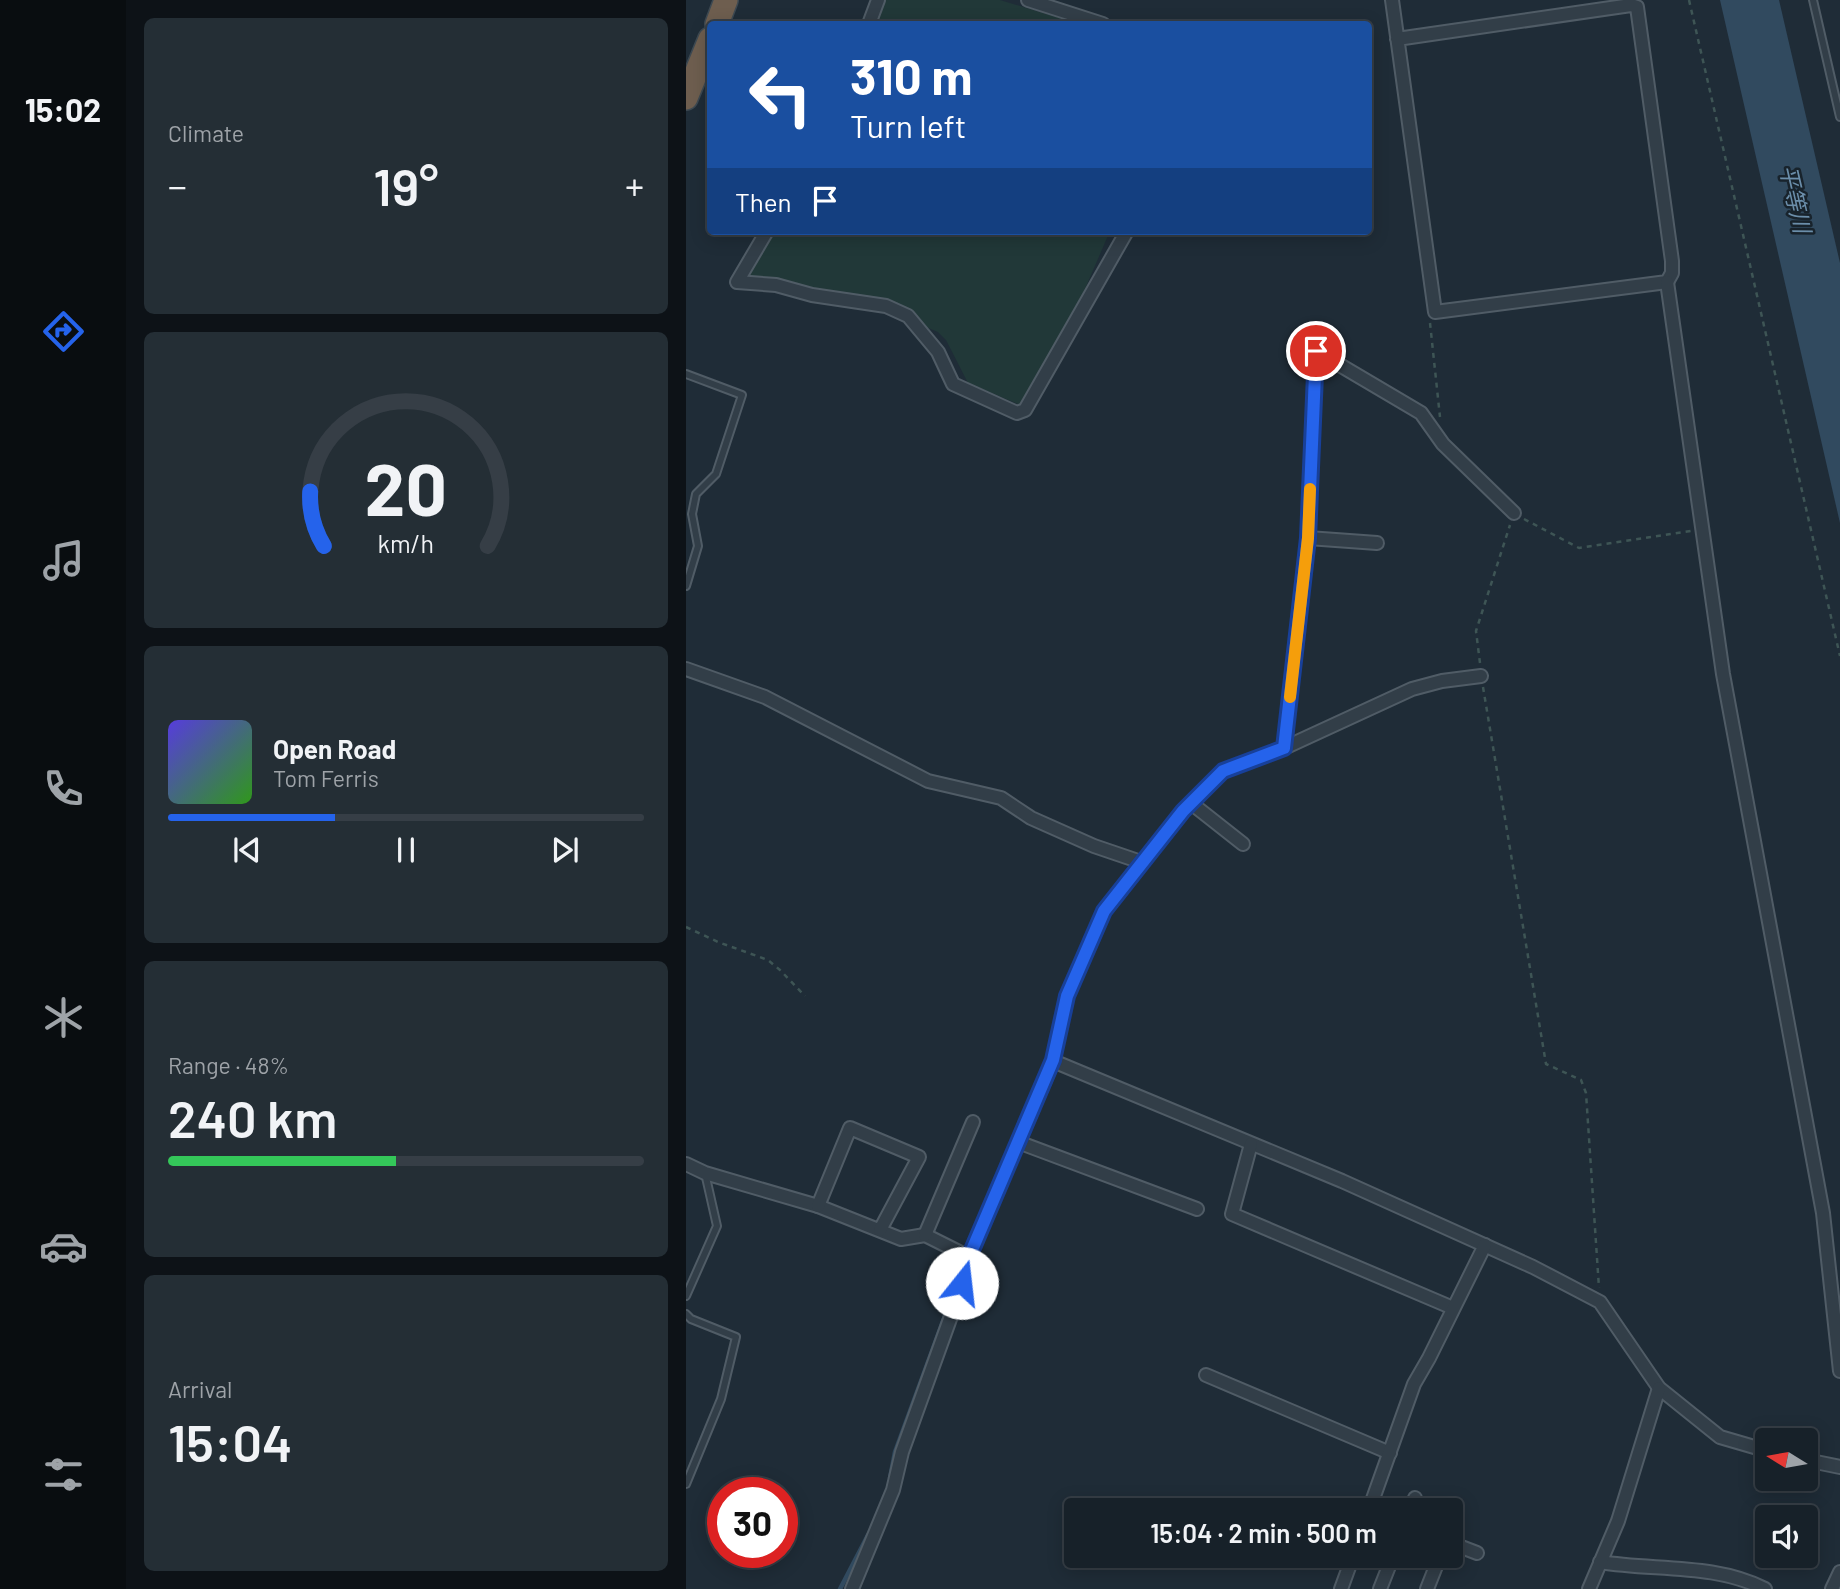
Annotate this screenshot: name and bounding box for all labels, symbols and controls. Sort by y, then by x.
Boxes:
text: 310 m [850,46,972,105]
icon: left [735,49,826,140]
text: 15:02 [25,90,101,128]
text: Turn left [850,106,967,144]
text: Climate [168,119,244,147]
text: 19° [373,154,439,216]
text: − [168,162,187,208]
text: + [625,162,644,208]
water label: 平等川 [1775,162,1818,238]
icon: arrive [806,182,844,220]
text: Then [735,186,792,217]
icon: directions [39,307,88,356]
pin [1286,321,1346,381]
icon: arrive [1297,332,1335,370]
text: 20 [365,444,447,532]
text: km/h [378,528,434,558]
icon: music [39,536,88,585]
text: Open Road [273,733,396,764]
icon: phone [39,764,88,813]
text: Tom Ferris [273,764,379,792]
icon: previous [228,831,266,869]
icon: pause [387,831,425,869]
icon: next [546,831,584,869]
icon: climate [39,993,88,1042]
text: Range · 48% [168,1051,289,1079]
text: 240 km [168,1086,337,1148]
icon: car [39,1222,88,1271]
position arrow [925,1246,999,1320]
text: Arrival [168,1375,232,1403]
text: 15:04 [168,1410,292,1472]
north arrow [1755,1428,1818,1491]
map controls [1755,1428,1818,1568]
icon: filters [39,1450,88,1499]
speed limit sign: 30 [707,1477,798,1568]
button: sound [1755,1505,1818,1568]
text: 15:04 · 2 min · 500 m [1150,1517,1377,1548]

